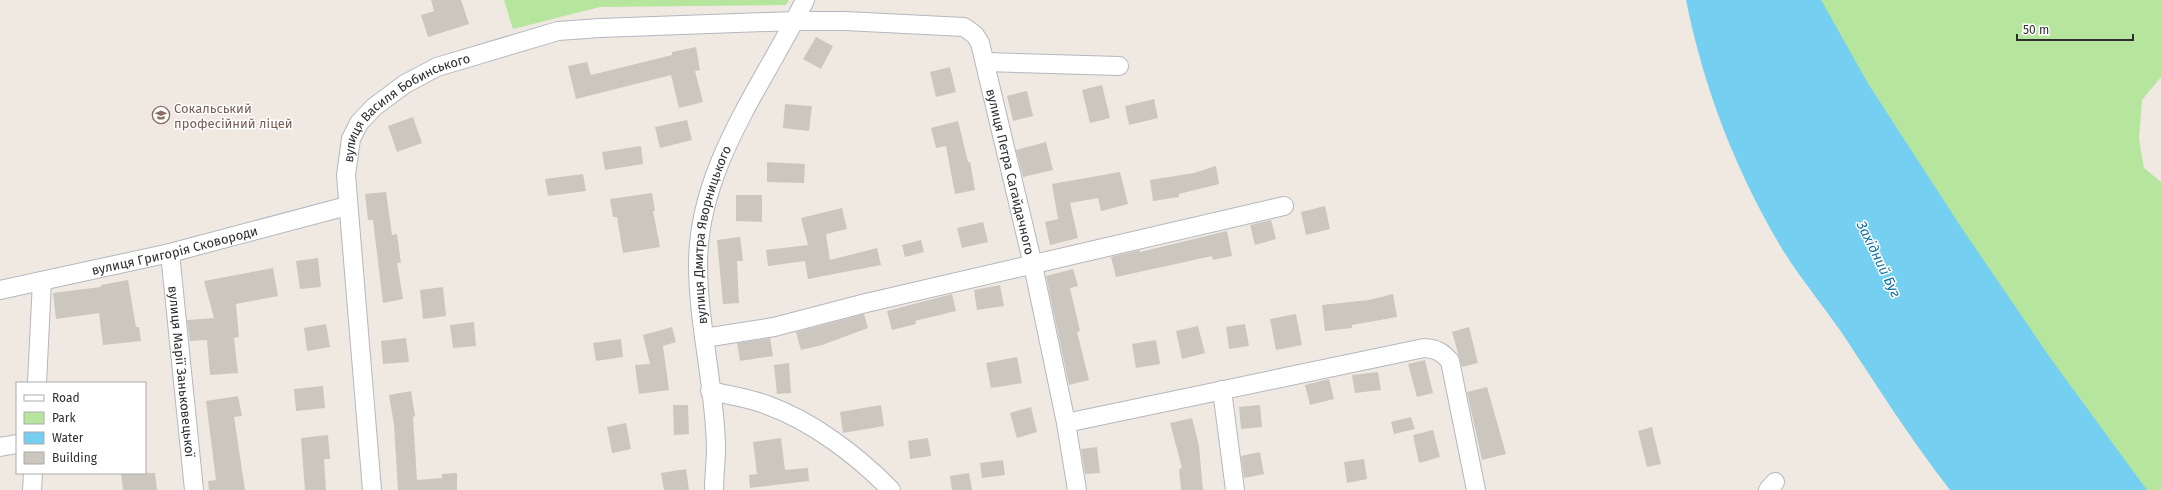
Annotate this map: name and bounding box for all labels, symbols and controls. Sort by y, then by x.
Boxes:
scale bar [2017,16,2133,42]
text: 50 m [2023,23,2049,37]
street label: вулиця Василя Бобинського [341,51,472,163]
street label: вулиця Петра Сагайдачного [983,87,1037,256]
place label: Сокальський професійний ліцей [174,101,293,131]
school or university icon: Сокальський професійний ліцей [151,105,171,125]
street label: вулиця Дмитра Яворницького [691,143,734,325]
water label: Західний Буг [1852,217,1904,300]
street label: вулиця Григорія Сковороди [90,223,259,278]
street label: вулиця Марії Заньковецької [165,285,198,458]
legend [16,382,146,474]
text: Road [52,391,80,405]
text: Park [52,411,76,425]
text: Water [52,431,84,445]
text: Building [52,451,98,465]

